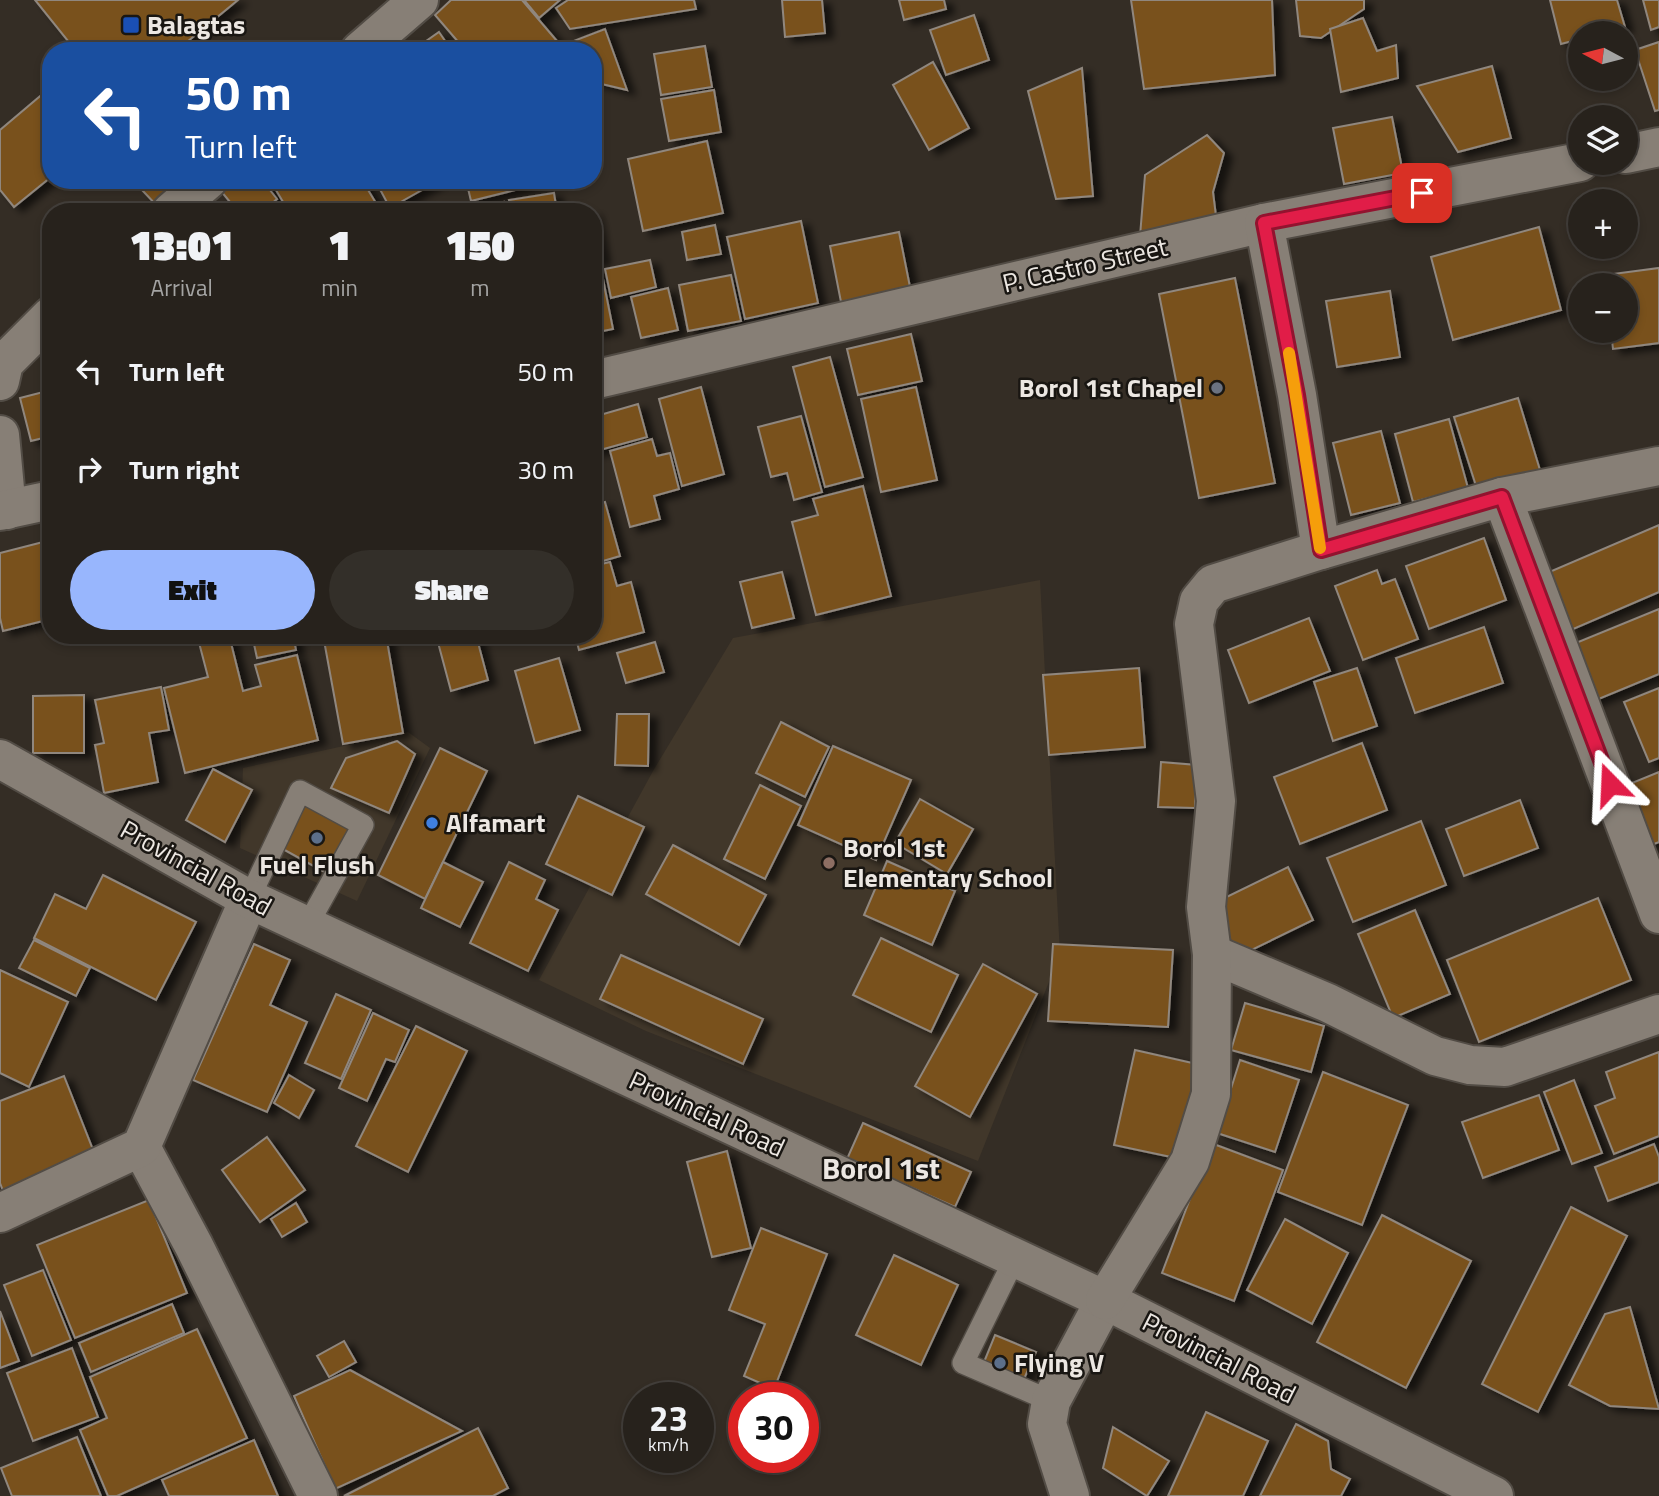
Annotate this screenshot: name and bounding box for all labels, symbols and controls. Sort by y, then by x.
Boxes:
place label: Balagtas [147,5,245,44]
marker: Balagtas [121,15,141,35]
north arrow [1568,21,1638,91]
map controls [1568,21,1638,343]
text: 50 m [185,54,292,129]
icon: left [70,70,161,161]
button: layers [1568,105,1638,175]
text: Turn left [185,122,297,170]
pin [1392,163,1452,223]
icon: arrive [1403,174,1441,212]
button: + [1568,189,1638,259]
text: 13:01 [129,212,234,276]
text: 1 [328,212,351,276]
text: 150 [445,212,515,276]
street label: P. Castro Street [999,227,1171,302]
text: Arrival [150,270,213,305]
text: min [321,270,358,305]
text: m [470,270,490,305]
button: − [1568,273,1638,343]
icon: left [70,352,108,390]
text: Turn left [129,352,224,391]
text: 50 m [517,352,574,391]
place label: Borol 1st Chapel [1019,368,1203,407]
marker: Borol 1st Chapel [1209,380,1225,396]
icon: right [70,450,108,488]
text: Turn right [129,450,240,489]
text: 30 m [517,450,574,489]
button: Exit [70,550,315,630]
button: Share [329,550,574,630]
position arrow [1573,747,1647,821]
place label: Alfamart [446,803,545,842]
street label: Provincial Road [113,810,279,925]
marker: Alfamart [424,815,440,831]
place label: Borol 1st Elementary School [843,828,1053,897]
marker: Fuel Flush [309,830,325,846]
place label: Fuel Flush [259,845,375,884]
marker: Borol 1st Elementary School [821,855,837,871]
street label: Provincial Road [623,1060,792,1167]
district label: Borol 1st [822,1145,940,1191]
street label: Provincial Road [1136,1302,1303,1413]
place label: Flying V [1014,1343,1105,1382]
marker: Flying V [992,1355,1008,1371]
speed limit sign: 30 [728,1382,819,1473]
text: 23 [649,1391,688,1445]
text: km/h [648,1431,689,1458]

